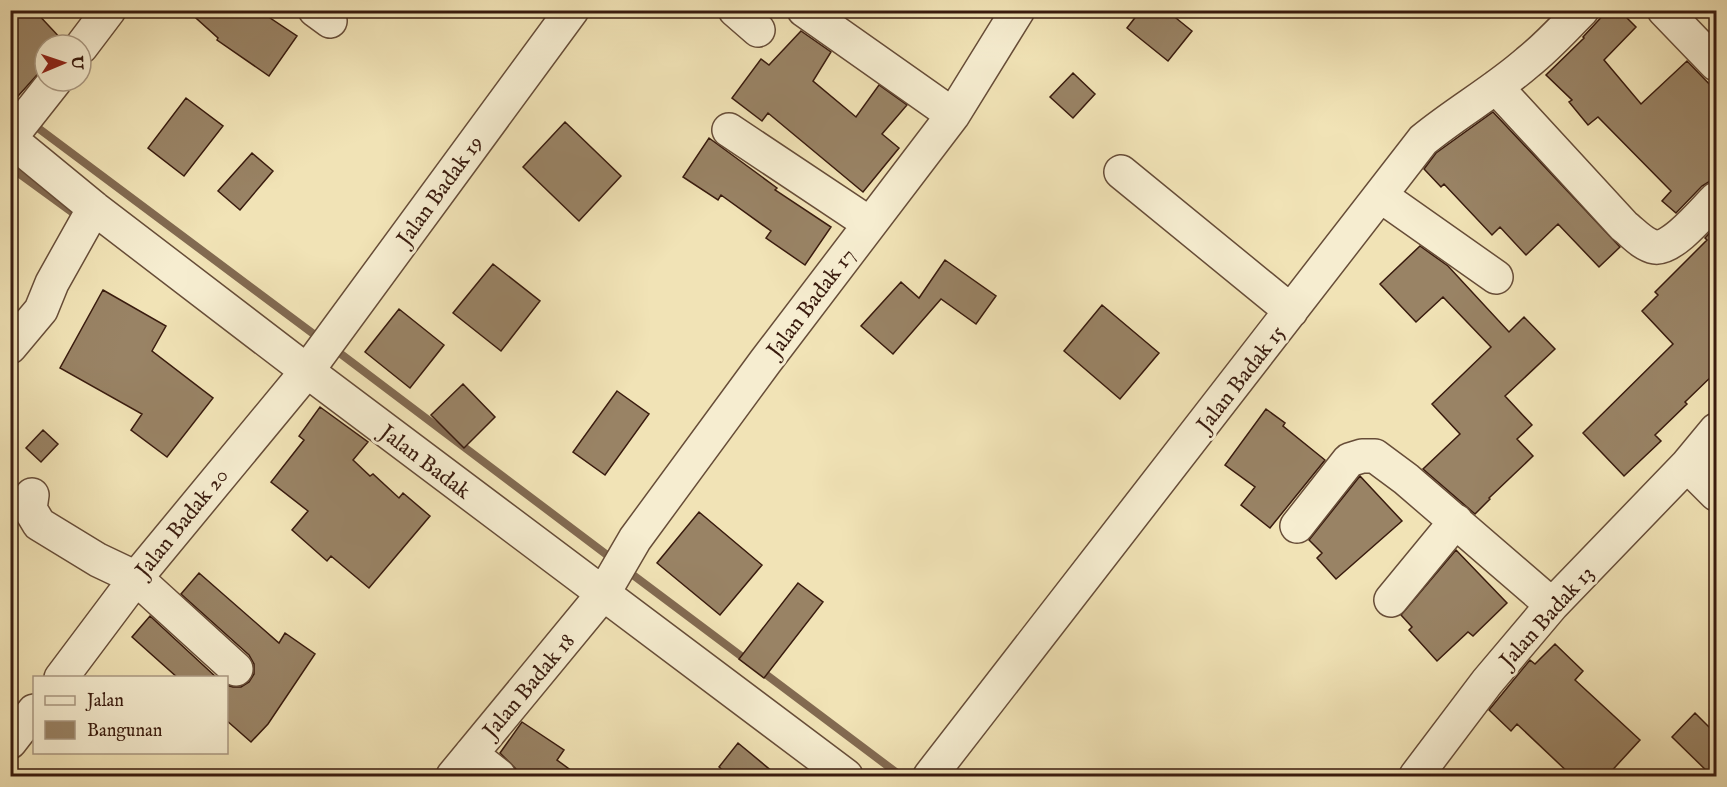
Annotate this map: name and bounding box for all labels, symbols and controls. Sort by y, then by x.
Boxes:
north arrow [33,33,93,93]
text: U [66,54,86,70]
street label: Jalan Badak 19 [389,131,490,254]
street label: Jalan Badak 17 [759,243,862,366]
street label: Jalan Badak 15 [1189,320,1292,441]
street label: Jalan Badak [371,417,476,506]
street label: Jalan Badak 20 [128,463,235,586]
street label: Jalan Badak 13 [1492,560,1601,677]
street label: Jalan Badak 18 [476,628,582,747]
legend [33,676,228,754]
text: Jalan [85,690,124,713]
text: Bangunan [87,720,163,743]

